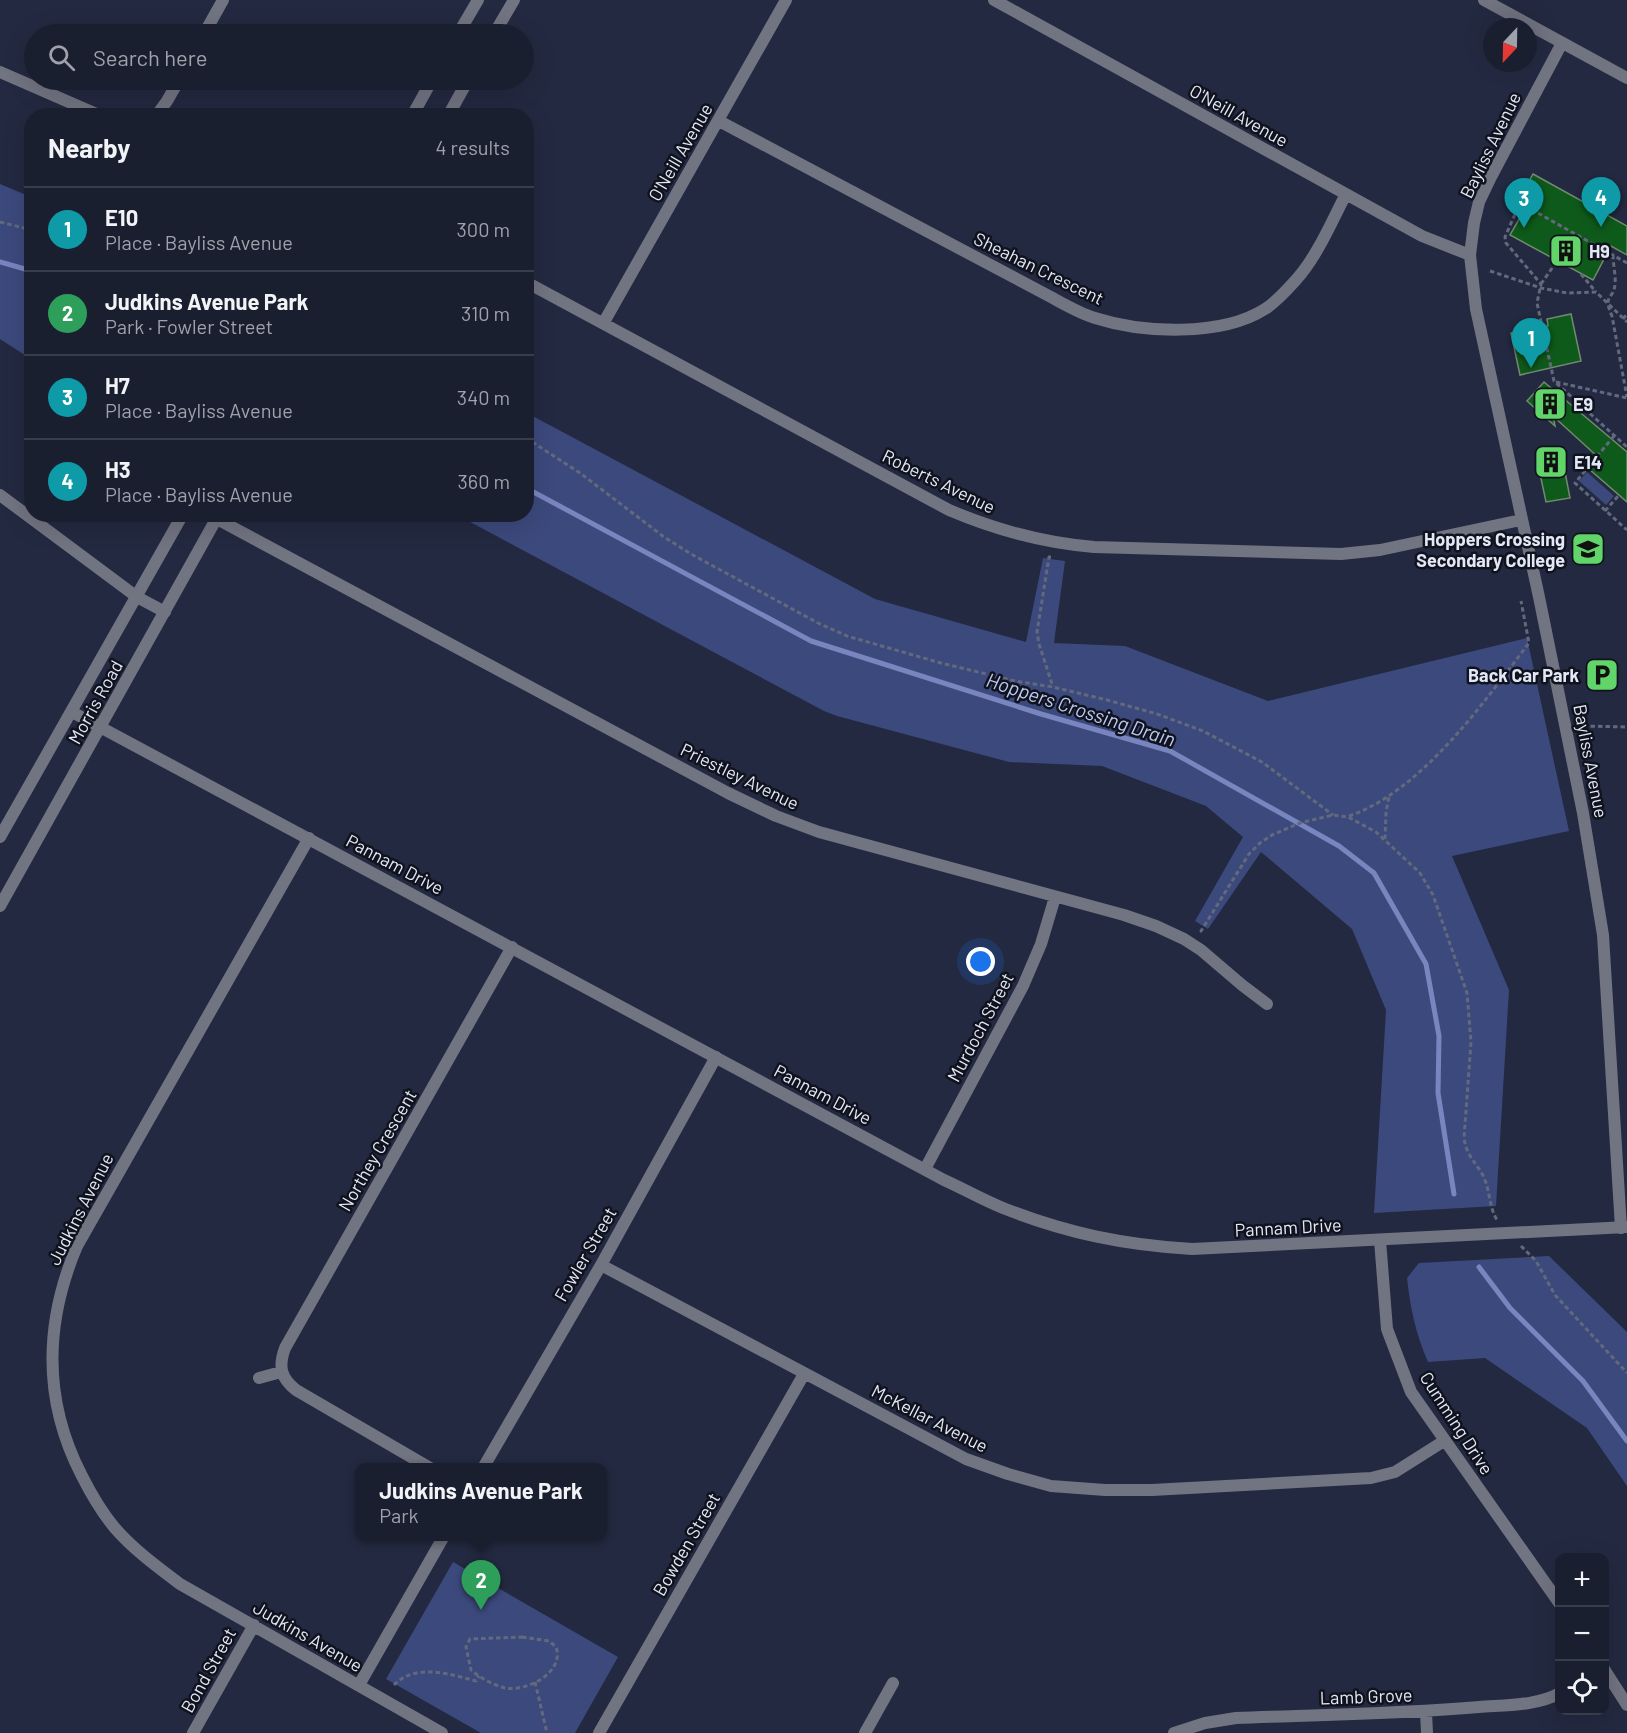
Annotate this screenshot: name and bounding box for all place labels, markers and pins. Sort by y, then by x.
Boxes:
pin: 3 [1504,178,1544,228]
pin: 4 [1582,178,1620,227]
building icon: H9 [1548,233,1584,269]
place label: H9 [1589,240,1610,262]
pin: 1 [1512,318,1550,368]
building icon: E9 [1532,386,1568,422]
place label: E9 [1573,393,1593,415]
building icon: E14 [1533,444,1569,480]
place label: E14 [1574,451,1602,473]
place label: Hoppers Crossing Secondary College [1416,528,1565,571]
school or university icon: Hoppers Crossing Secondary College [1570,531,1606,567]
parking icon: Back Car Park [1584,657,1620,693]
place label: Back Car Park [1468,664,1579,686]
pin: 2 [462,1560,500,1610]

